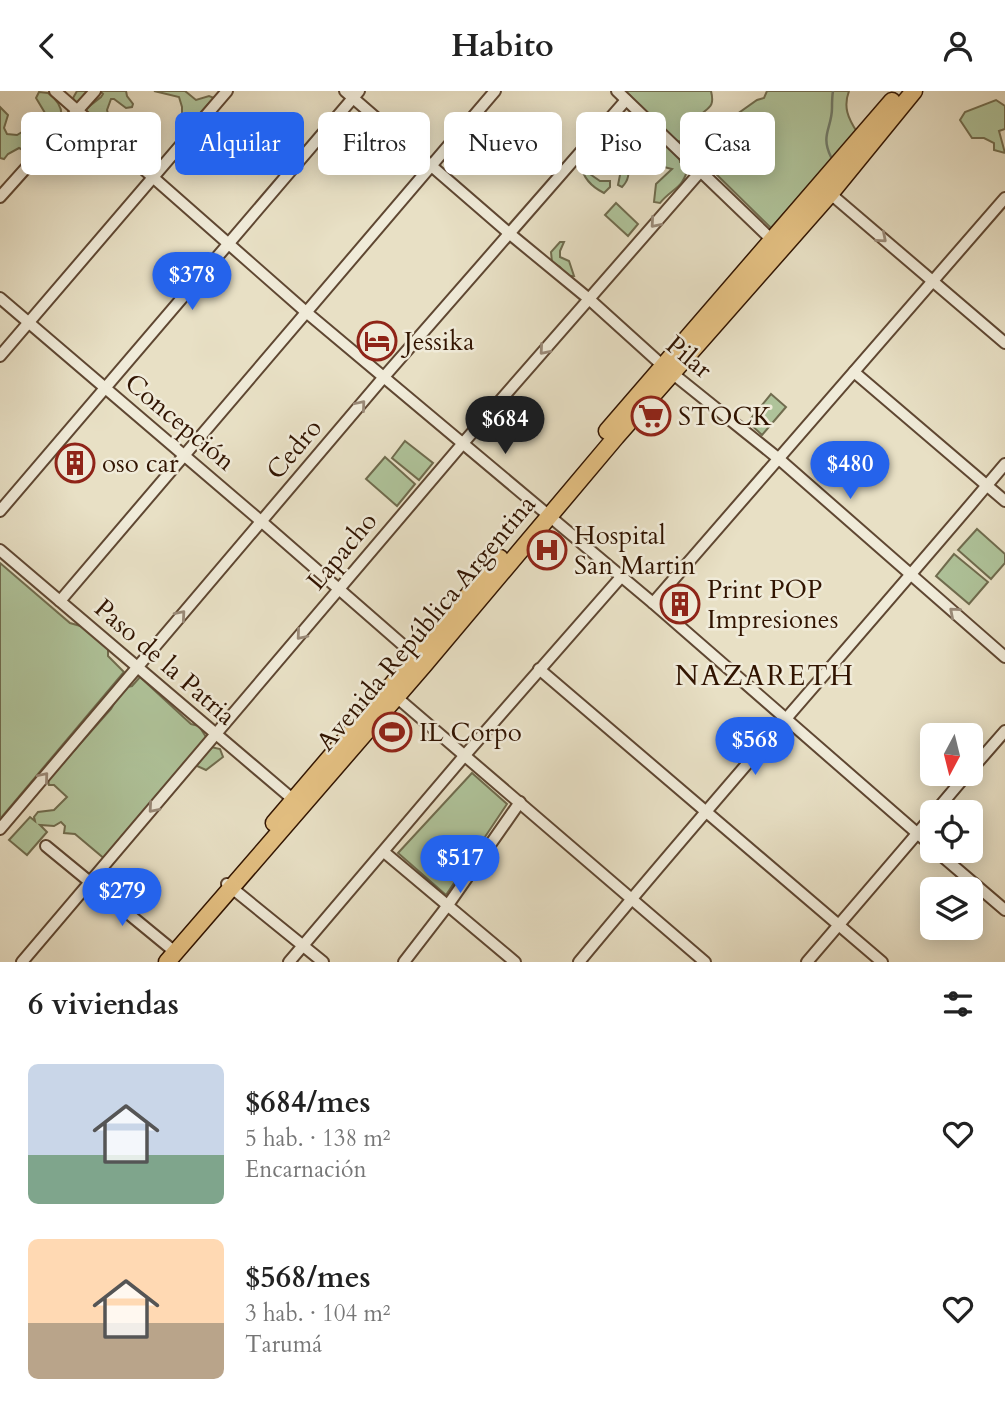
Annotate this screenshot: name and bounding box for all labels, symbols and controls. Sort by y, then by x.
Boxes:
text: Habito [451,24,554,68]
icon: back [28,27,66,65]
icon: person [939,27,977,65]
chip: Comprar [21,112,161,175]
chip: Alquilar [175,112,304,175]
chip: Filtros [318,112,430,175]
chip: Nuevo [444,112,562,175]
chip: Piso [576,112,666,175]
chip: Casa [680,112,775,175]
one-way arrow [651,215,663,228]
one-way arrow [874,230,887,242]
pin: $378 [151,253,233,312]
text: $378 [168,259,216,290]
hotel icon: Jessika [356,320,398,362]
place label: Jessika [400,324,474,359]
street label: Pilar [659,328,720,387]
one-way arrow [540,342,552,355]
street label: Concepción [117,365,243,479]
supermarket icon: STOCK [630,395,672,437]
pin: $684 [464,397,546,456]
place label: STOCK [678,399,772,434]
one-way arrow [352,400,365,412]
text: $684 [481,403,529,434]
street label: Cedro [258,411,330,487]
pin: $480 [809,441,891,501]
building icon: oso car [54,442,96,484]
place label: oso car [102,446,179,481]
text: $480 [826,448,874,479]
street label: Avenida República Argentina [308,488,544,758]
street label: Lapacho [299,504,385,598]
place label: Hospital San Martin [574,518,696,583]
hospital icon: Hospital San Martin [526,529,568,571]
place label: Print POP Impresiones [707,572,838,637]
building icon: Print POP Impresiones [659,583,701,625]
street label: Paso de la Patria [87,591,243,733]
one-way arrow [949,608,962,620]
one-way arrow [173,611,185,624]
one-way arrow [297,626,309,639]
district label: NAZARETH [675,657,855,695]
sports icon: IL Corpo [371,711,413,753]
place label: IL Corpo [419,715,522,750]
pin: $568 [714,717,796,777]
north arrow [920,723,984,786]
map controls [920,723,983,940]
text: $568 [731,724,779,755]
one-way arrow [36,772,48,785]
one-way arrow [149,800,161,813]
button: locate [920,800,983,863]
pin: $517 [419,835,501,895]
text: $517 [436,842,484,873]
pin: $279 [81,869,163,928]
text: $279 [98,875,146,906]
button: layers [920,877,983,940]
text: 6 viviendas [28,984,179,1025]
icon: filters [939,985,977,1023]
text: $684/mes [245,1082,371,1123]
icon: home [84,1092,168,1176]
icon: heart [939,1115,977,1153]
text: 5 hab. · 138 m² [245,1123,391,1154]
text: Encarnación [245,1154,367,1185]
text: $568/mes [245,1257,371,1298]
icon: home [84,1267,168,1351]
icon: heart [939,1290,977,1328]
text: 3 hab. · 104 m² [245,1298,391,1329]
text: Tarumá [245,1329,322,1360]

